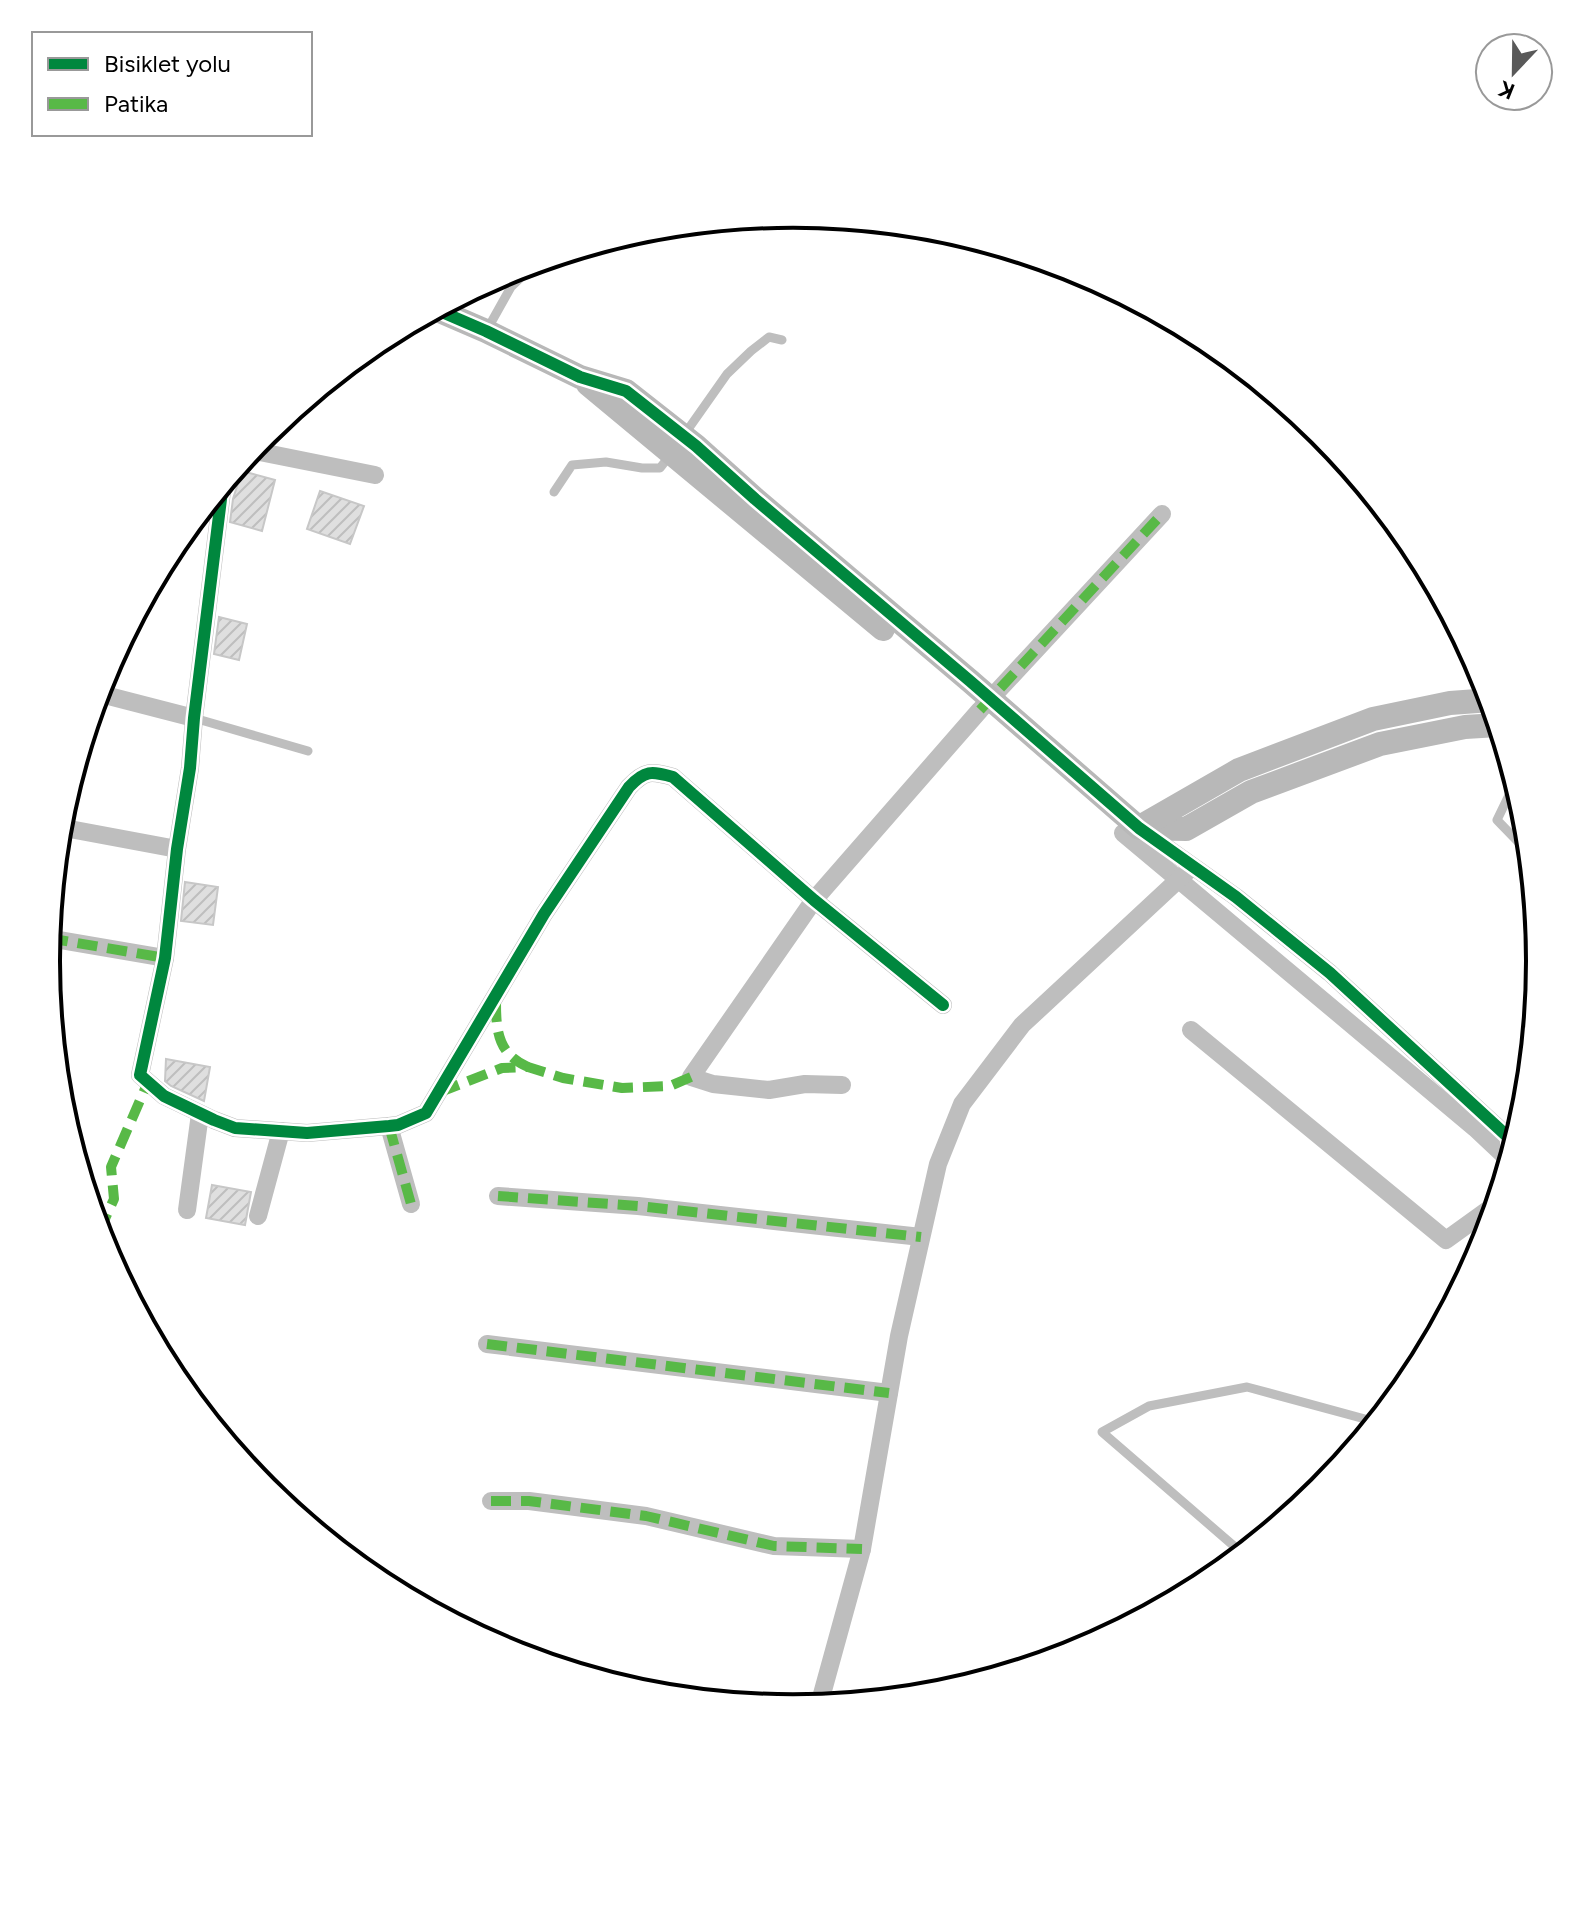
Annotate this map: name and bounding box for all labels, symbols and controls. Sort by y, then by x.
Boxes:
legend [32,32,312,136]
north arrow [1474,32,1554,112]
text: Bisiklet yolu [104,49,231,78]
text: K [1495,75,1519,105]
text: Patika [104,89,168,118]

